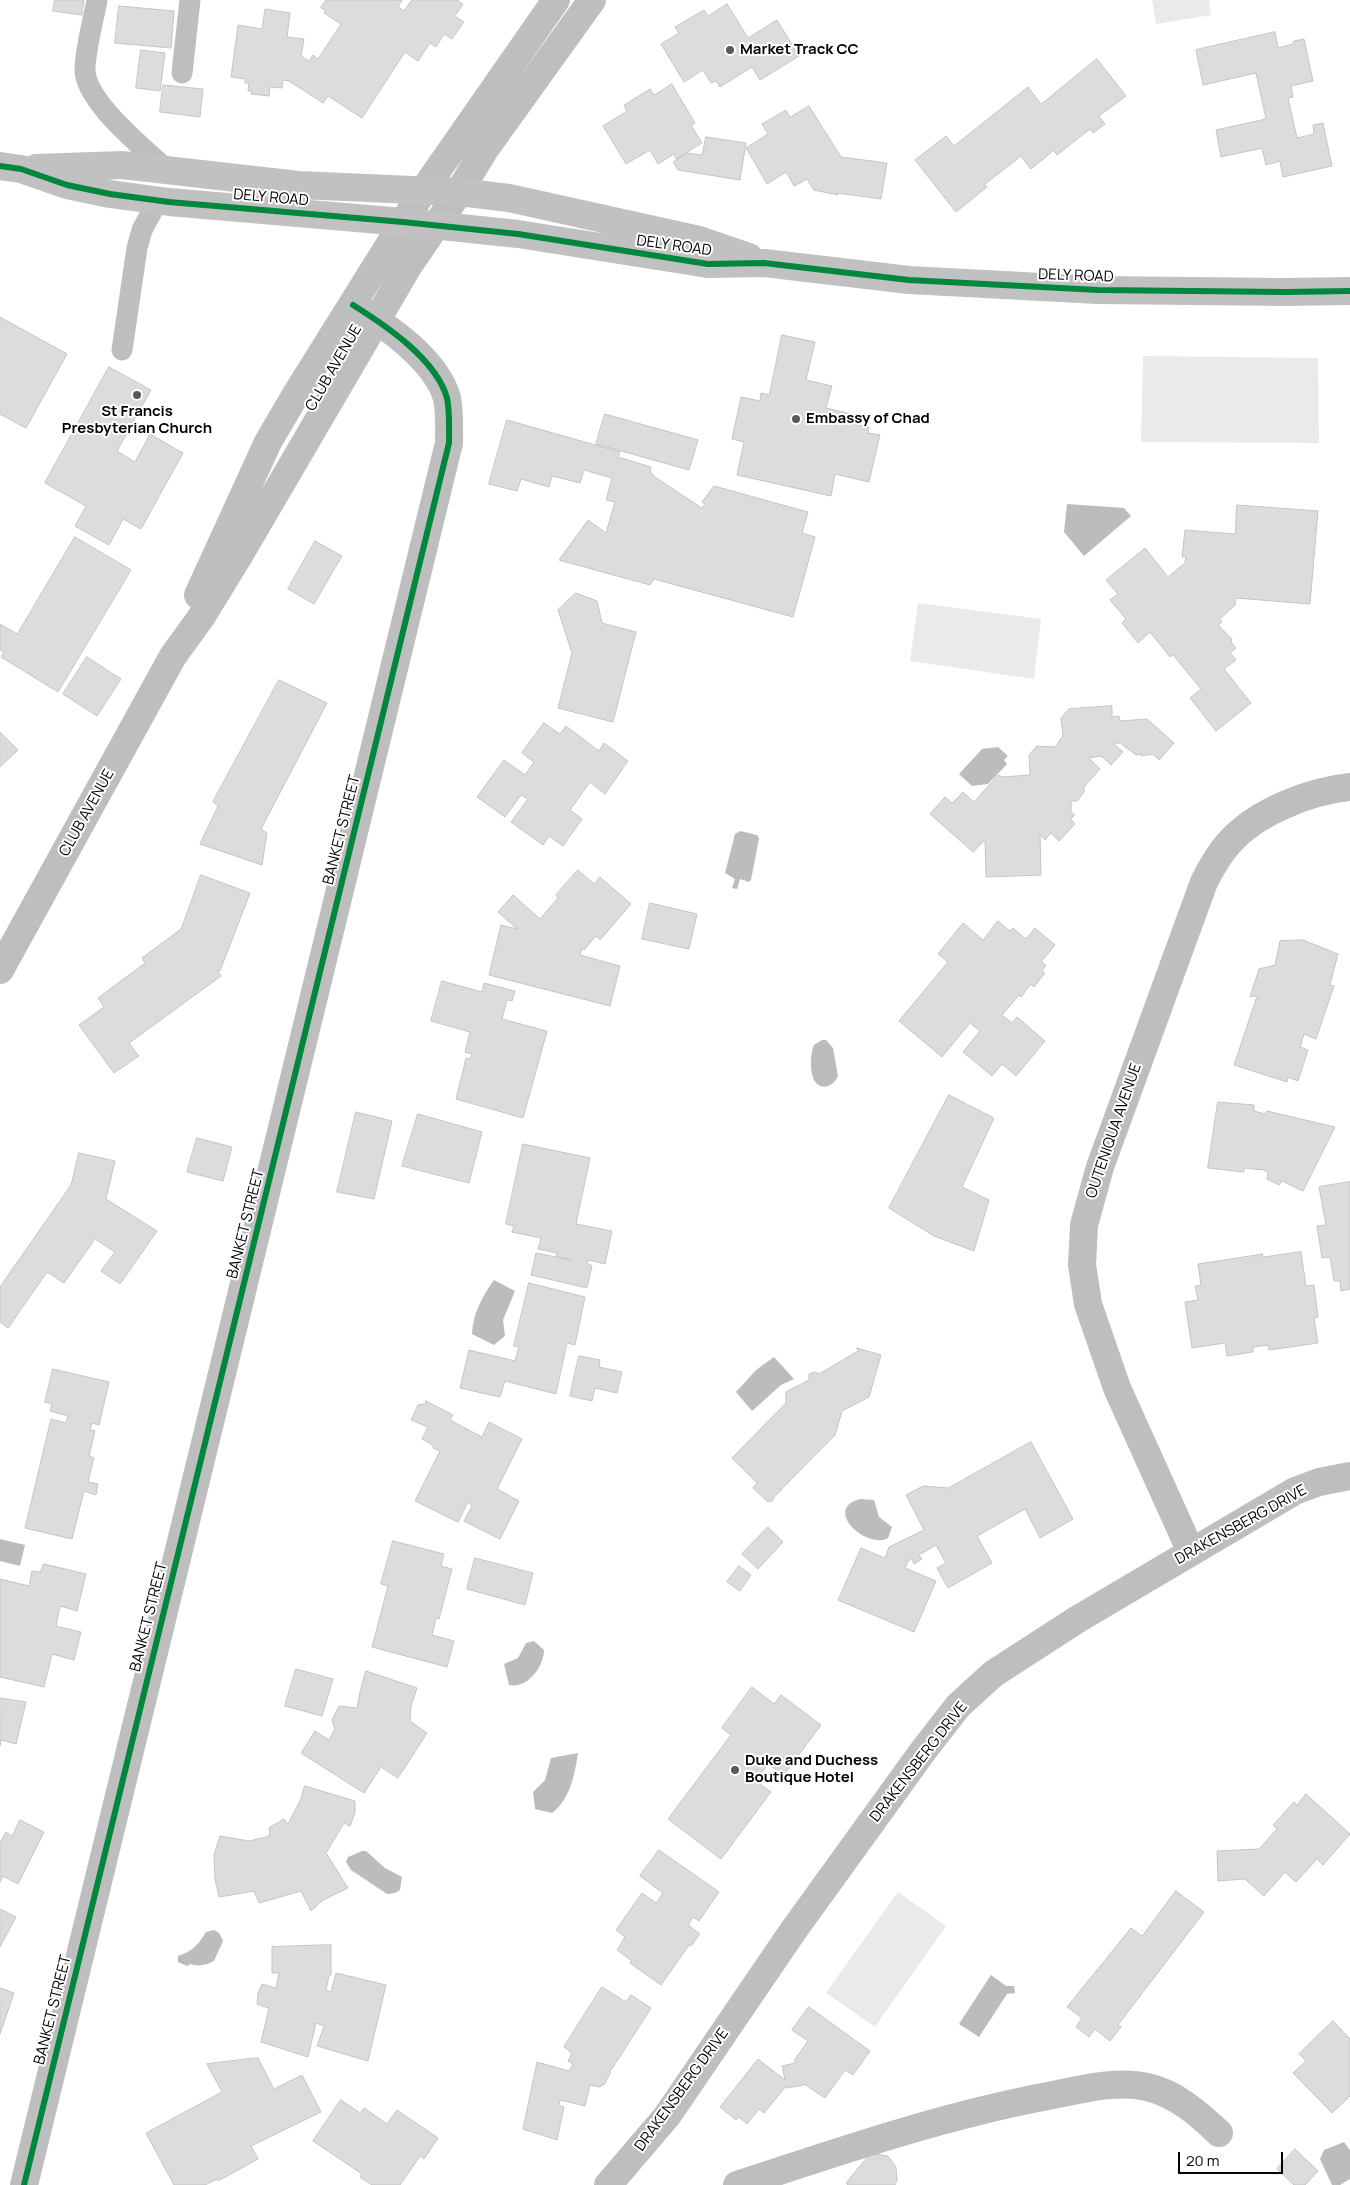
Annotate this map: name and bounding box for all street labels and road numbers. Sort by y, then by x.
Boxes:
street label: DELY ROAD [233,186,309,210]
street label: DELY ROAD [635,232,713,260]
street label: DELY ROAD [1038,266,1114,286]
street label: CLUB AVENUE [302,322,366,414]
street label: CLUB AVENUE [56,766,118,860]
street label: BANKET STREET [320,773,364,887]
street label: OUTENIQUA AVENUE [1082,1061,1146,1201]
street label: BANKET STREET [224,1167,268,1281]
street label: DRAKENSBERG DRIVE [1172,1481,1310,1569]
street label: BANKET STREET [127,1560,171,1674]
street label: DRAKENSBERG DRIVE [867,1698,971,1826]
street label: BANKET STREET [31,1953,75,2067]
street label: DRAKENSBERG DRIVE [631,2025,733,2155]

